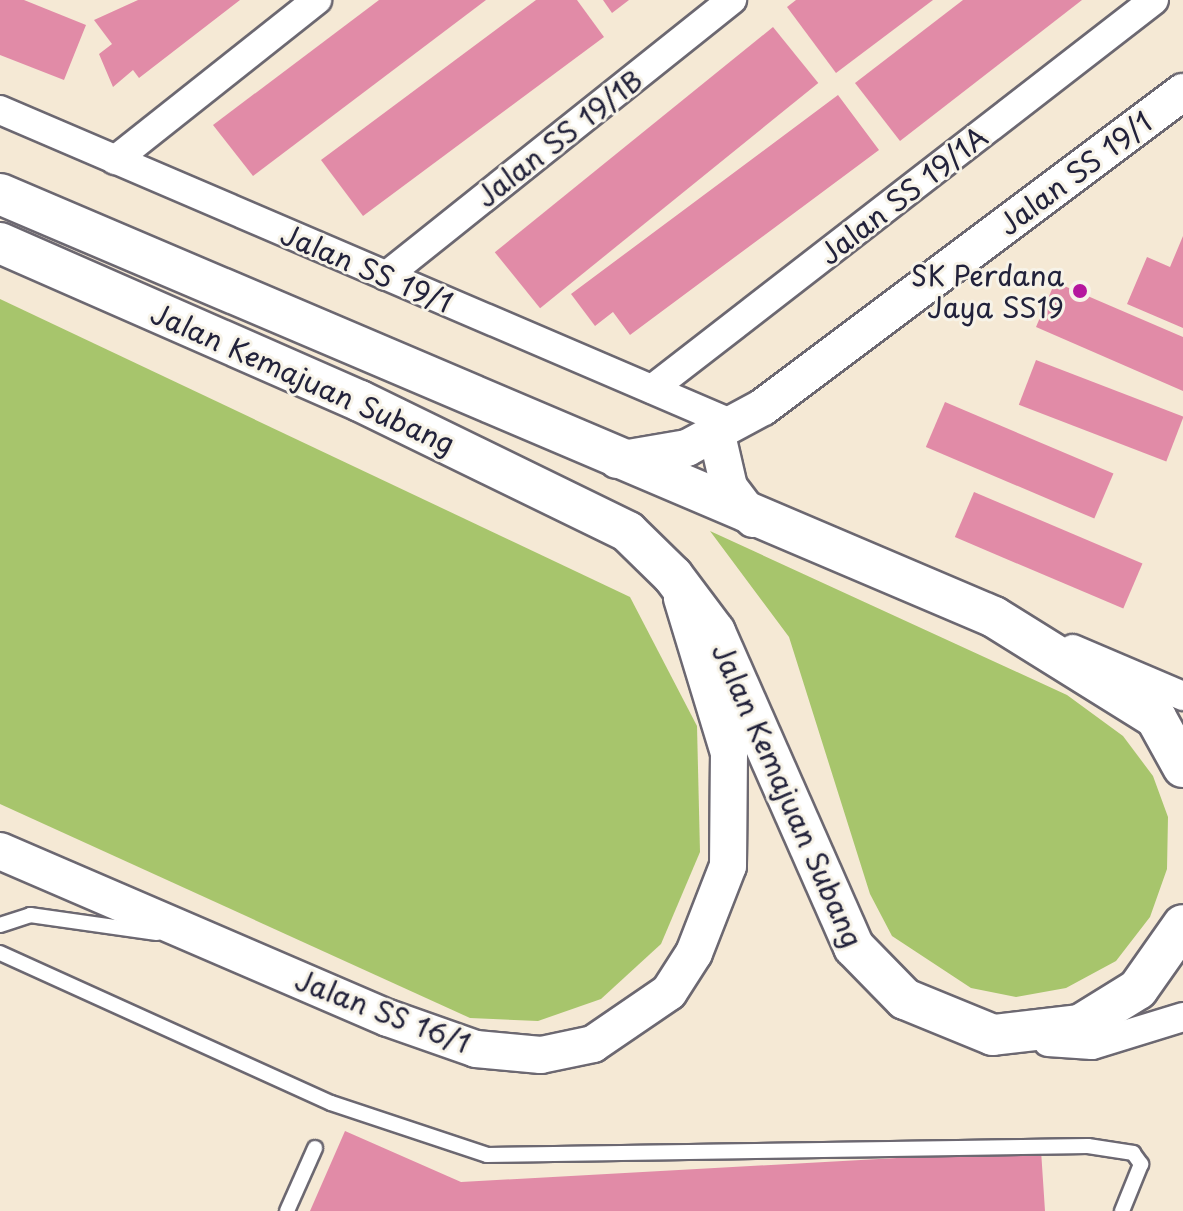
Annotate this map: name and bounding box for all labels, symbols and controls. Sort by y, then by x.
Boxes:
street label: Jalan SS 19/1B [470,63,648,213]
street label: Jalan SS 19/1 [992,105,1158,241]
street label: Jalan SS 19/1A [813,120,993,270]
street label: Jalan SS 19/1 [277,217,457,319]
place label: SK Perdana Jaya SS19 [906,258,1064,324]
marker: SK Perdana Jaya SS19 [1071,282,1089,300]
street label: Jalan Kemajuan Subang [147,296,459,460]
street label: Jalan Kemajuan Subang [706,639,870,951]
street label: Jalan SS 16/1 [291,962,475,1060]

